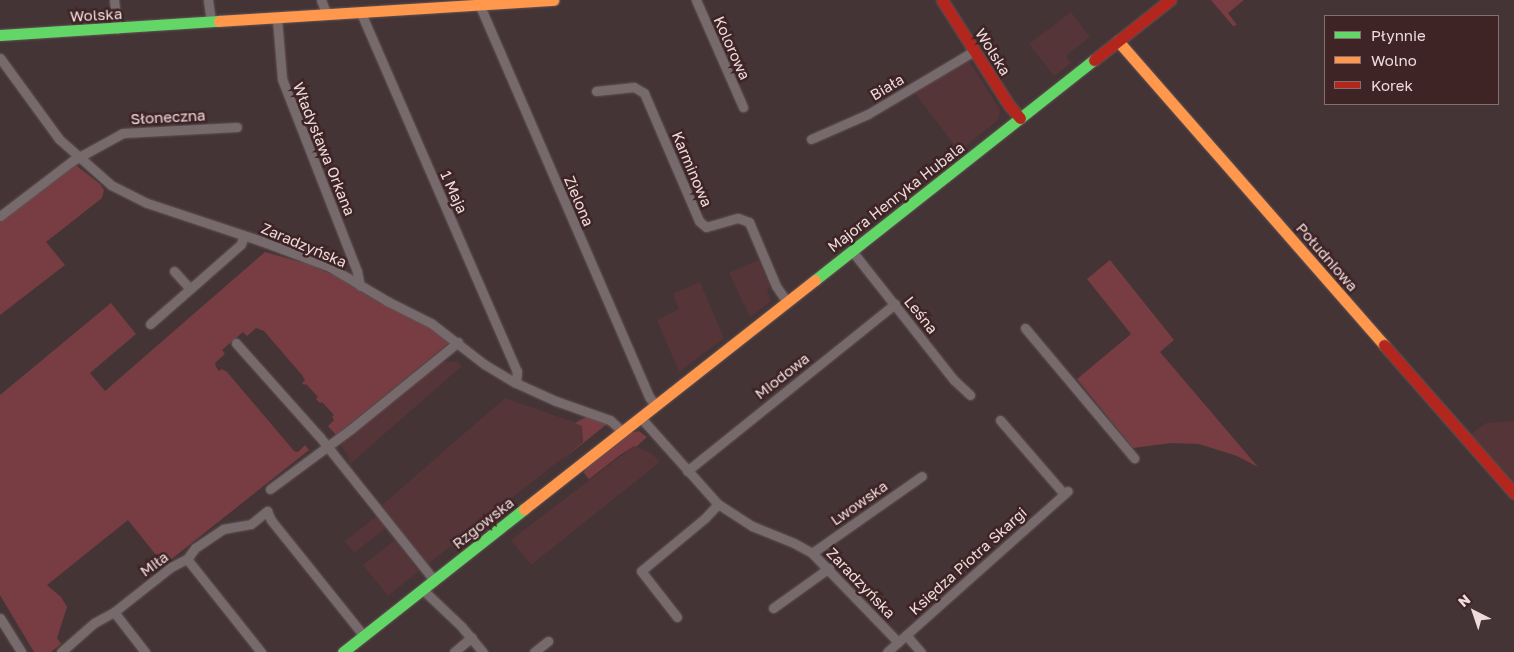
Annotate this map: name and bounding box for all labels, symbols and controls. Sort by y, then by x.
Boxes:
street label: Wolska [69,5,123,25]
street label: Kolorowa [710,13,754,83]
legend [1324,15,1499,105]
street label: Wolska [971,25,1015,79]
text: Płynnie [1371,26,1426,44]
text: Wolno [1371,51,1417,69]
street label: Biała [867,70,907,104]
text: Korek [1371,76,1413,94]
street label: Władysława Orkana [289,80,359,218]
street label: Słoneczna [130,106,206,128]
street label: Karminowa [668,129,716,209]
street label: Majora Henryka Hubala [824,138,968,256]
street label: 1 Maja [437,168,471,216]
street label: Zielona [560,173,598,229]
street label: Zaradzyńska [259,219,349,271]
street label: Południowa [1292,219,1362,295]
street label: Leśna [901,293,941,337]
street label: Miodowa [751,349,813,403]
street label: Lwowska [827,477,891,529]
street label: Rzgowska [449,493,517,553]
street label: Księdza Piotra Skargi [905,503,1031,619]
street label: Zaradzyńska [823,544,899,622]
street label: Miła [136,548,172,580]
north arrow [1449,587,1499,637]
text: N [1454,590,1473,610]

